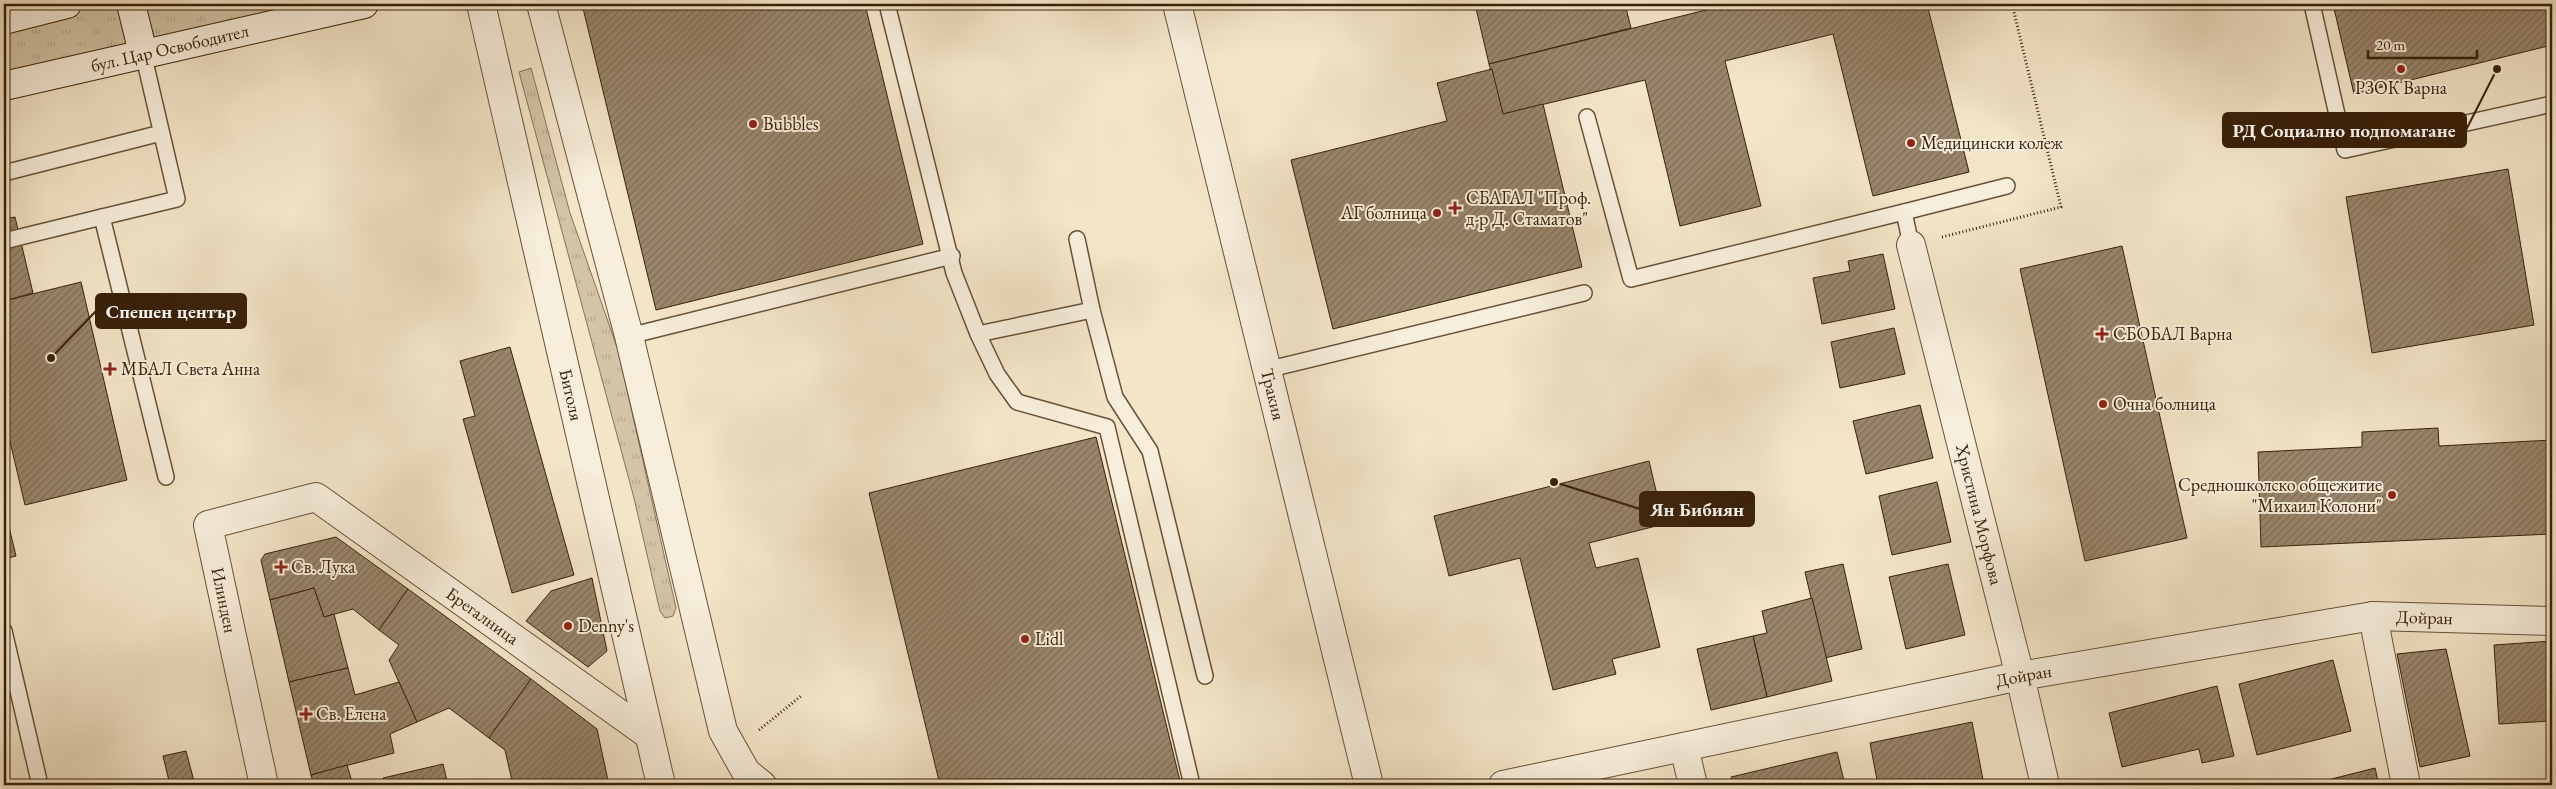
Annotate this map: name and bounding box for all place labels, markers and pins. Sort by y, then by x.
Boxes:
marker: РЗОК Варна [2395,63,2407,75]
place label: РЗОК Варна [2355,76,2448,99]
place label: Bubbles [763,112,819,135]
callout: РД Социално подпомагане [2223,113,2466,147]
marker: Bubbles [747,118,759,130]
place label: Медицински колеж [1921,131,2064,154]
marker: Медицински колеж [1905,137,1917,149]
place label: СБАГАЛ "Проф. д-р Д. Стаматов" [1466,186,1591,230]
place label: АГ болница [1340,201,1428,224]
marker: СБАГАЛ "Проф. д-р Д. Стаматов" [1448,201,1462,215]
marker: АГ болница [1431,207,1443,219]
callout: Спешен център [96,294,246,328]
place label: СБОБАЛ Варна [2113,322,2234,345]
marker: СБОБАЛ Варна [2095,327,2109,341]
place label: МБАЛ Света Анна [121,357,261,380]
marker: МБАЛ Света Анна [103,362,117,376]
place label: Очна болница [2113,392,2217,415]
marker: Очна болница [2097,398,2109,410]
place label: Средношколско общежитие "Михаил Колони" [2178,473,2382,517]
marker: Средношколско общежитие "Михаил Колони" [2386,489,2398,501]
callout: Ян Бибиян [1640,492,1754,526]
place label: Св. Лука [291,555,356,578]
marker: Св. Лука [275,561,287,573]
place label: Denny's [578,614,634,637]
marker: Denny's [562,620,574,632]
place label: Lidl [1035,627,1063,650]
marker: Lidl [1019,633,1031,645]
place label: Св. Елена [316,702,387,725]
marker: Св. Елена [300,708,312,720]

